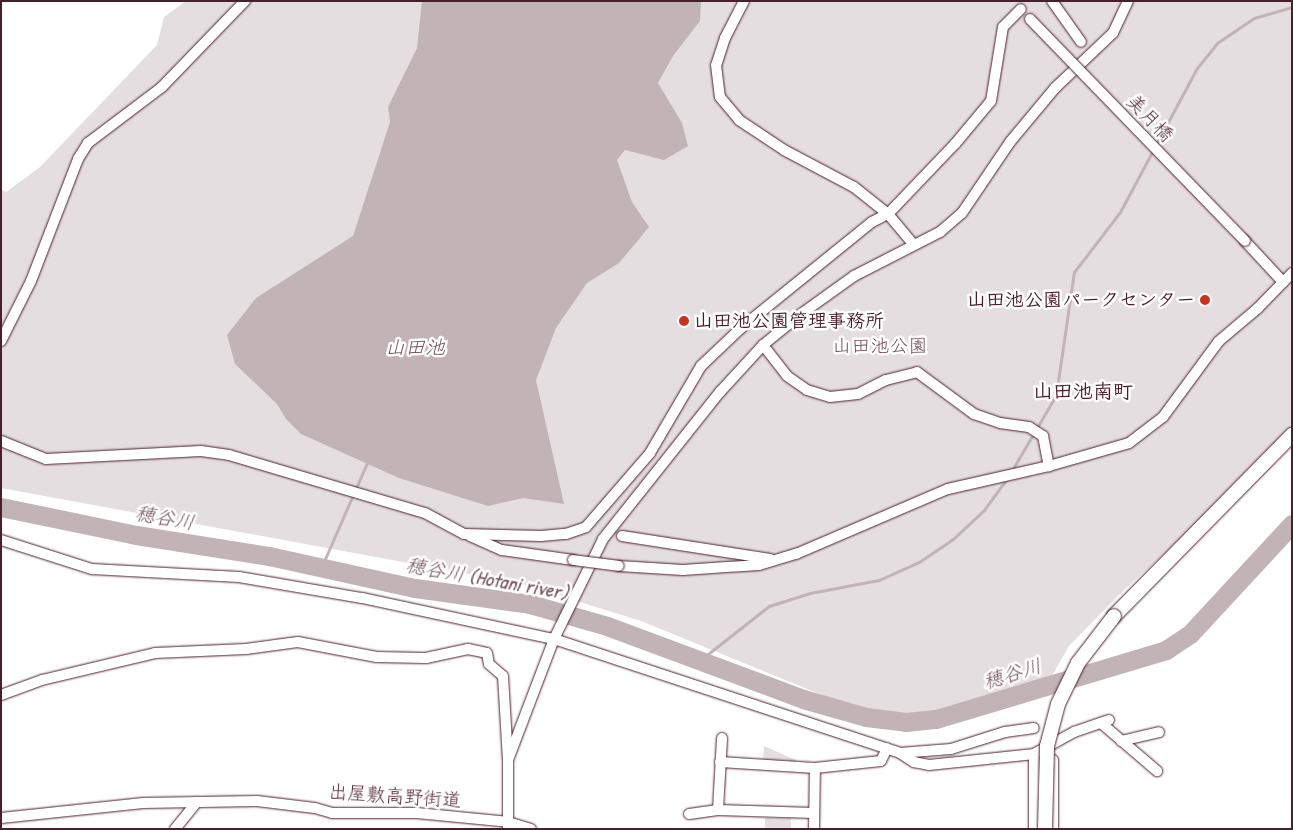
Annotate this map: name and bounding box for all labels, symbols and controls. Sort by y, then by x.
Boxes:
street label: 美月橋 [1122,90,1178,146]
place label: 山田池公園パークセンター [967,289,1195,311]
marker: 山田池公園パークセンター [1199,294,1211,306]
place label: 山田池公園管理事務所 [694,310,884,332]
marker: 山田池公園管理事務所 [678,315,690,327]
water label: 山田池 [385,334,445,358]
park label: 山田池公園 [833,335,927,357]
district label: 山田池南町 [1033,378,1133,402]
water label: 穂谷川 [133,500,197,534]
water label: 穂谷川 (Hotani river) [404,552,570,604]
water label: 穂谷川 [980,653,1044,693]
street label: 出屋敷高野街道 [328,780,462,812]

